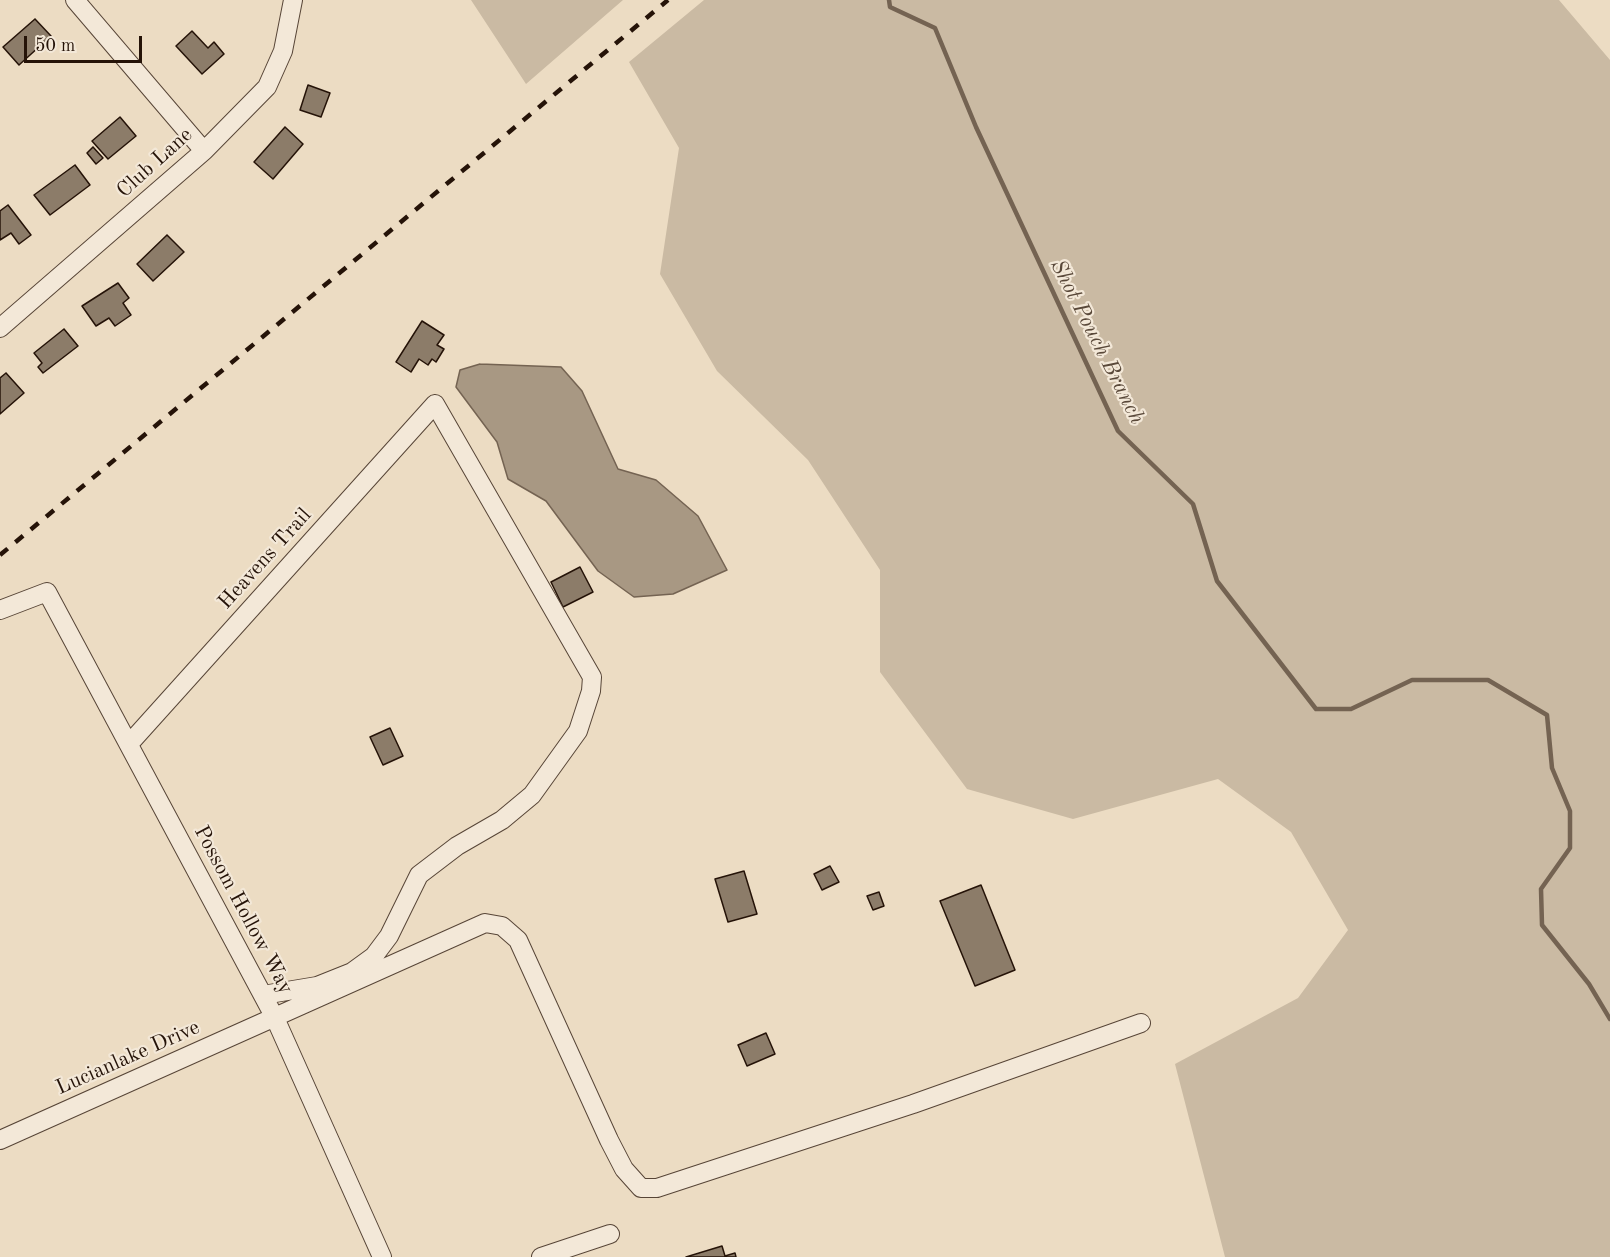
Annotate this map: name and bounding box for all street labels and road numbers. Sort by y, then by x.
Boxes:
street label: Club Lane [112,123,198,203]
street label: Heavens Trail [213,503,317,615]
street label: Possom Hollow Way [188,821,298,999]
street label: Lucianlake Drive [52,1015,204,1101]

